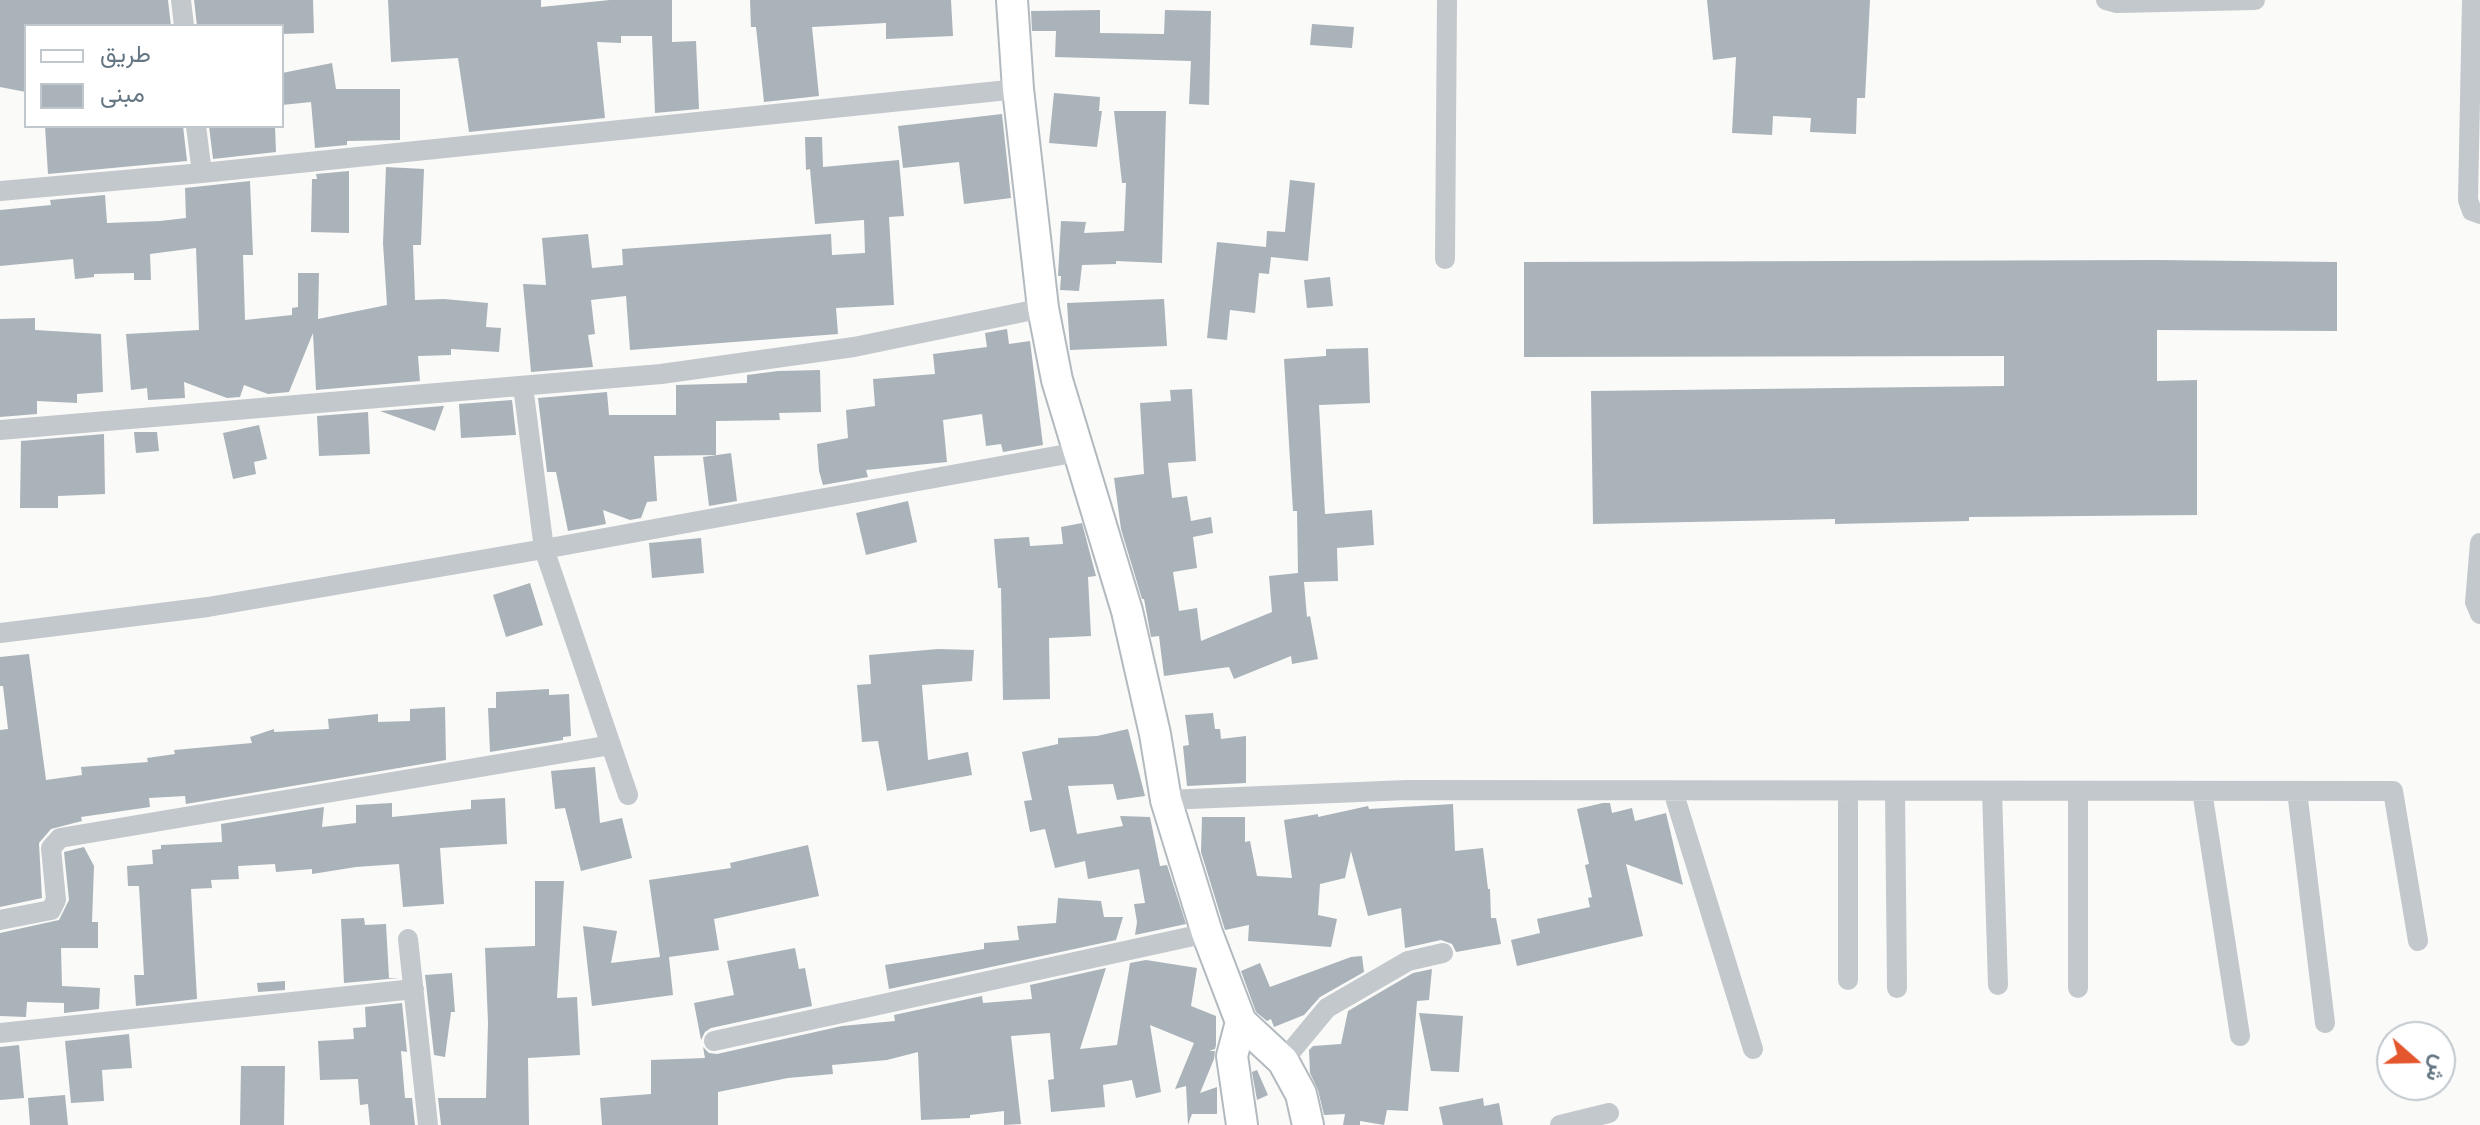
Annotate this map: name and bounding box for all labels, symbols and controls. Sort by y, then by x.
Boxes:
legend [24,24,284,128]
text: طريق [100,40,151,68]
text: مبنى [100,80,145,108]
north arrow [2376,1021,2456,1101]
text: ش [2420,1052,2453,1085]

